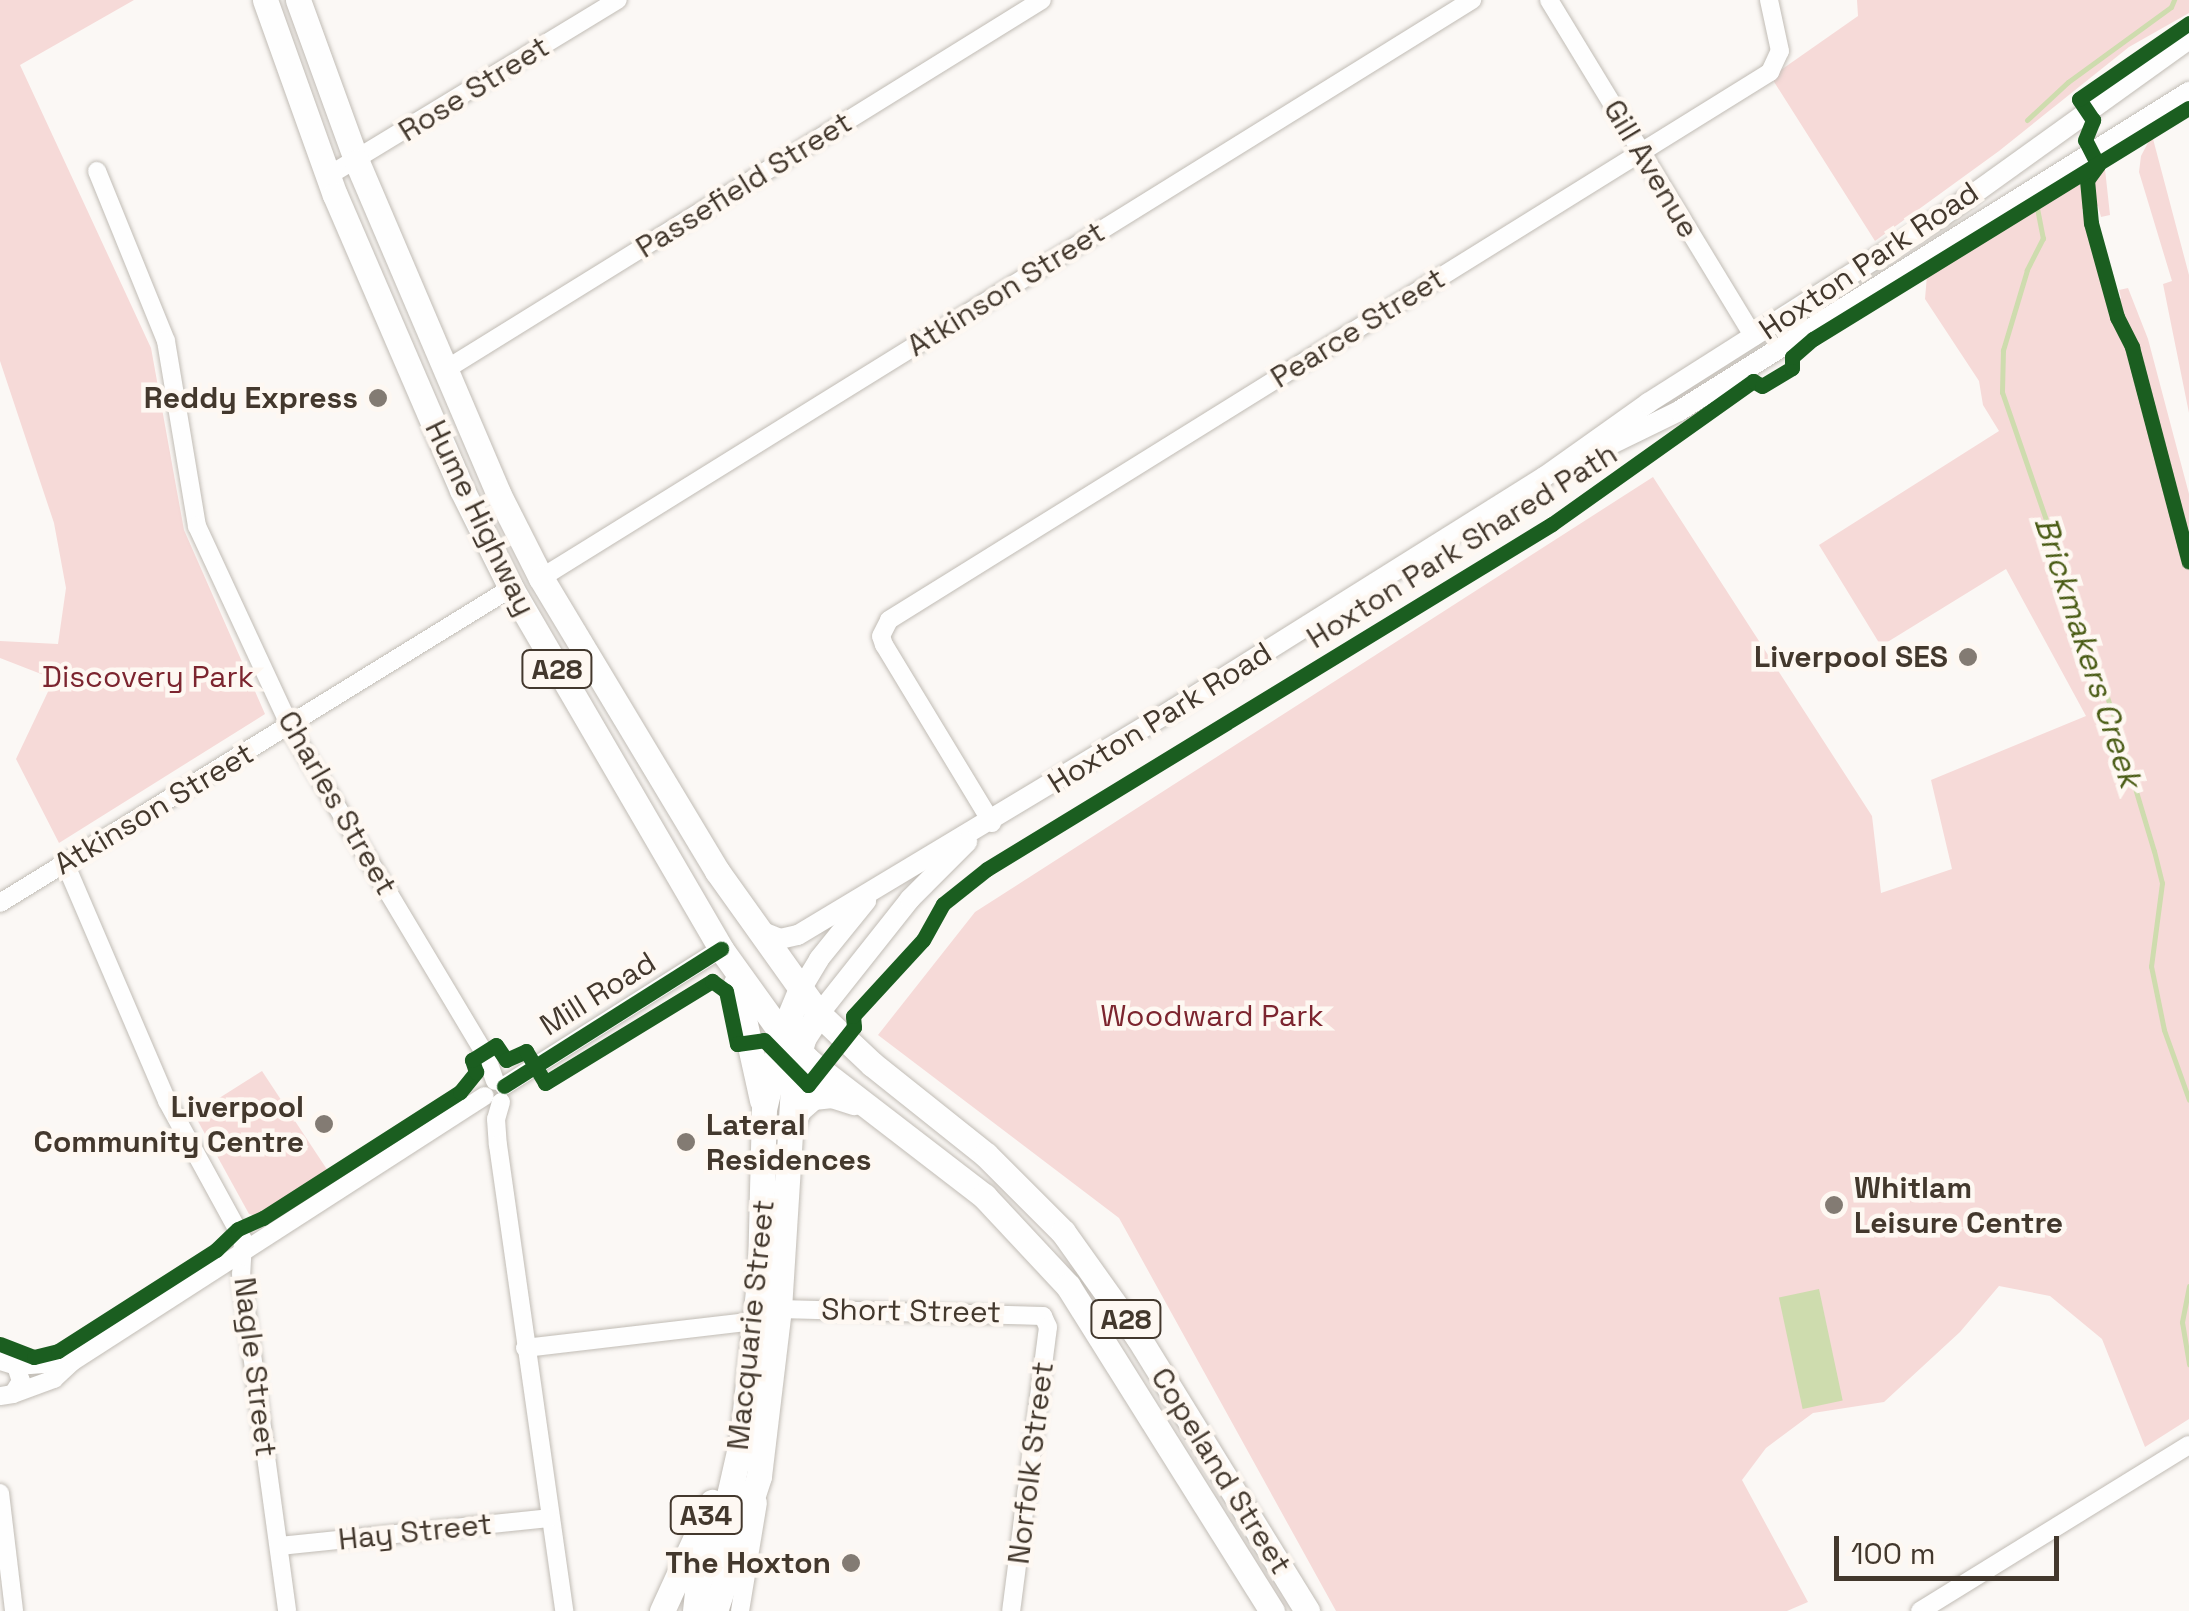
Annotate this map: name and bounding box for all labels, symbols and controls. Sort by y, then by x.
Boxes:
street label: Rose Street [392,29,556,149]
street label: Gill Avenue [1596,93,1706,245]
street label: Passefield Street [630,104,858,266]
street label: Hoxton Park Road [1753,174,1985,348]
street label: Atkinson Street [901,214,1111,364]
street label: Pearce Street [1264,260,1452,396]
place label: Reddy Express [144,380,358,416]
marker: Reddy Express [367,387,389,409]
street label: Hume Highway [417,414,543,622]
street label: Hoxton Park Shared Path [1300,436,1624,656]
water label: Brickmakers Creek [2026,512,2150,792]
street label: Hoxton Park Road [1042,635,1278,801]
place label: Liverpool SES [1754,639,1948,675]
road number: A28 [520,646,594,692]
marker: Liverpool SES [1957,646,1979,668]
park label: Discovery Park [42,659,254,695]
street label: Charles Street [270,705,404,901]
street label: Atkinson Street [48,735,260,883]
street label: Mill Road [534,944,662,1044]
park label: Woodward Park [1100,998,1324,1034]
place label: Liverpool Community Centre [34,1089,304,1160]
place label: Lateral Residences [706,1107,872,1178]
marker: Liverpool Community Centre [313,1113,335,1135]
marker: Lateral Residences [675,1131,697,1153]
place label: Whitlam Leisure Centre [1854,1170,2063,1240]
marker: Whitlam Leisure Centre [1823,1194,1845,1216]
street label: Macquarie Street [720,1198,782,1452]
street label: Nagle Street [226,1275,284,1459]
street label: Short Street [821,1291,1001,1331]
road number: A28 [1088,1296,1164,1342]
street label: Norfolk Street [1001,1360,1061,1566]
street label: Copeland Street [1143,1361,1299,1581]
road number: A34 [668,1492,744,1538]
street label: Hay Street [336,1506,494,1558]
scale bar [1839,1516,2064,1578]
text: 100 m [1851,1534,1936,1573]
place label: The Hoxton [665,1545,831,1581]
marker: The Hoxton [840,1552,862,1574]

